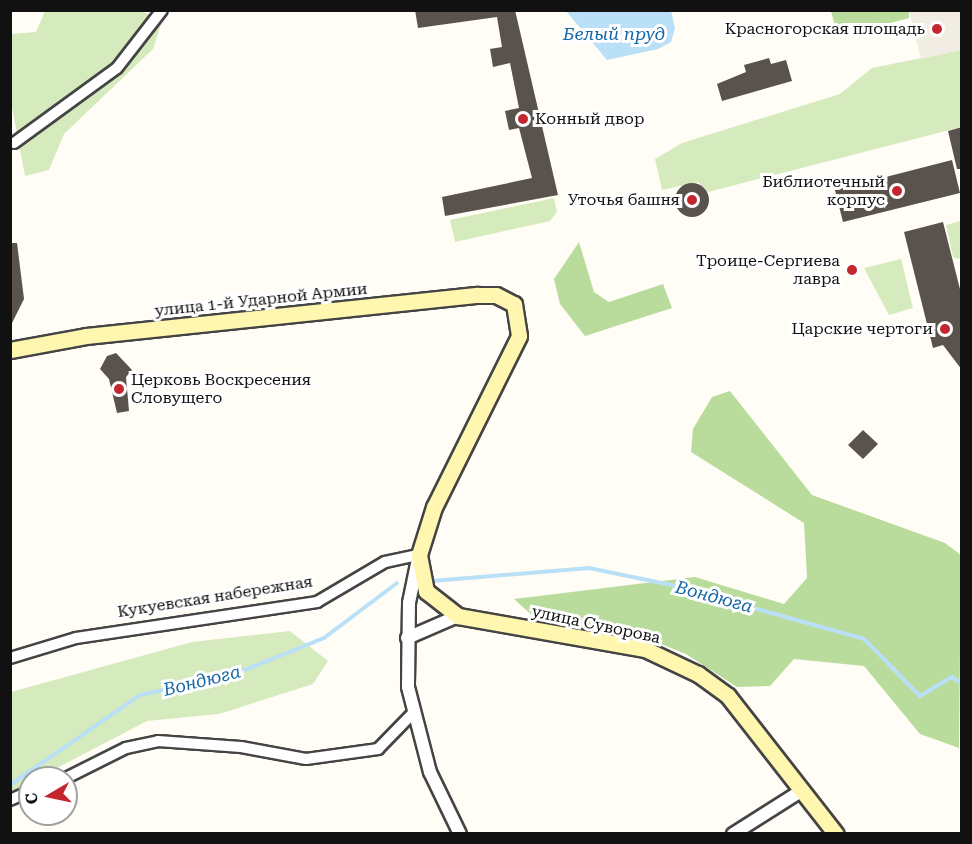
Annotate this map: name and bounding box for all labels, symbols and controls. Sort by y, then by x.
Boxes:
place label: Красногорская площадь [725,19,925,39]
marker: Красногорская площадь [930,22,944,36]
water label: Белый пруд [563,23,665,45]
place label: Конный двор [535,109,644,129]
marker: Конный двор [516,112,530,126]
place label: Библиотечный корпус [762,172,885,210]
marker: Библиотечный корпус [890,184,904,198]
place label: Уточья башня [568,190,680,210]
marker: Уточья башня [685,193,699,207]
place label: Троице-Сергиева лавра [696,251,840,289]
marker: Троице-Сергиева лавра [845,263,859,277]
street label: улица 1-й Ударной Армии [154,279,368,321]
place label: Царские чертоги [791,319,933,339]
marker: Царские чертоги [938,322,952,336]
place label: Церковь Воскресения Словущего [131,370,311,408]
marker: Церковь Воскресения Словущего [112,382,126,396]
street label: Кукуевская набережная [116,572,314,622]
water label: Вондюга [673,576,755,618]
street label: улица Суворова [530,602,662,648]
water label: Вондюга [161,661,243,701]
north arrow [18,766,78,826]
text: С [21,792,42,806]

